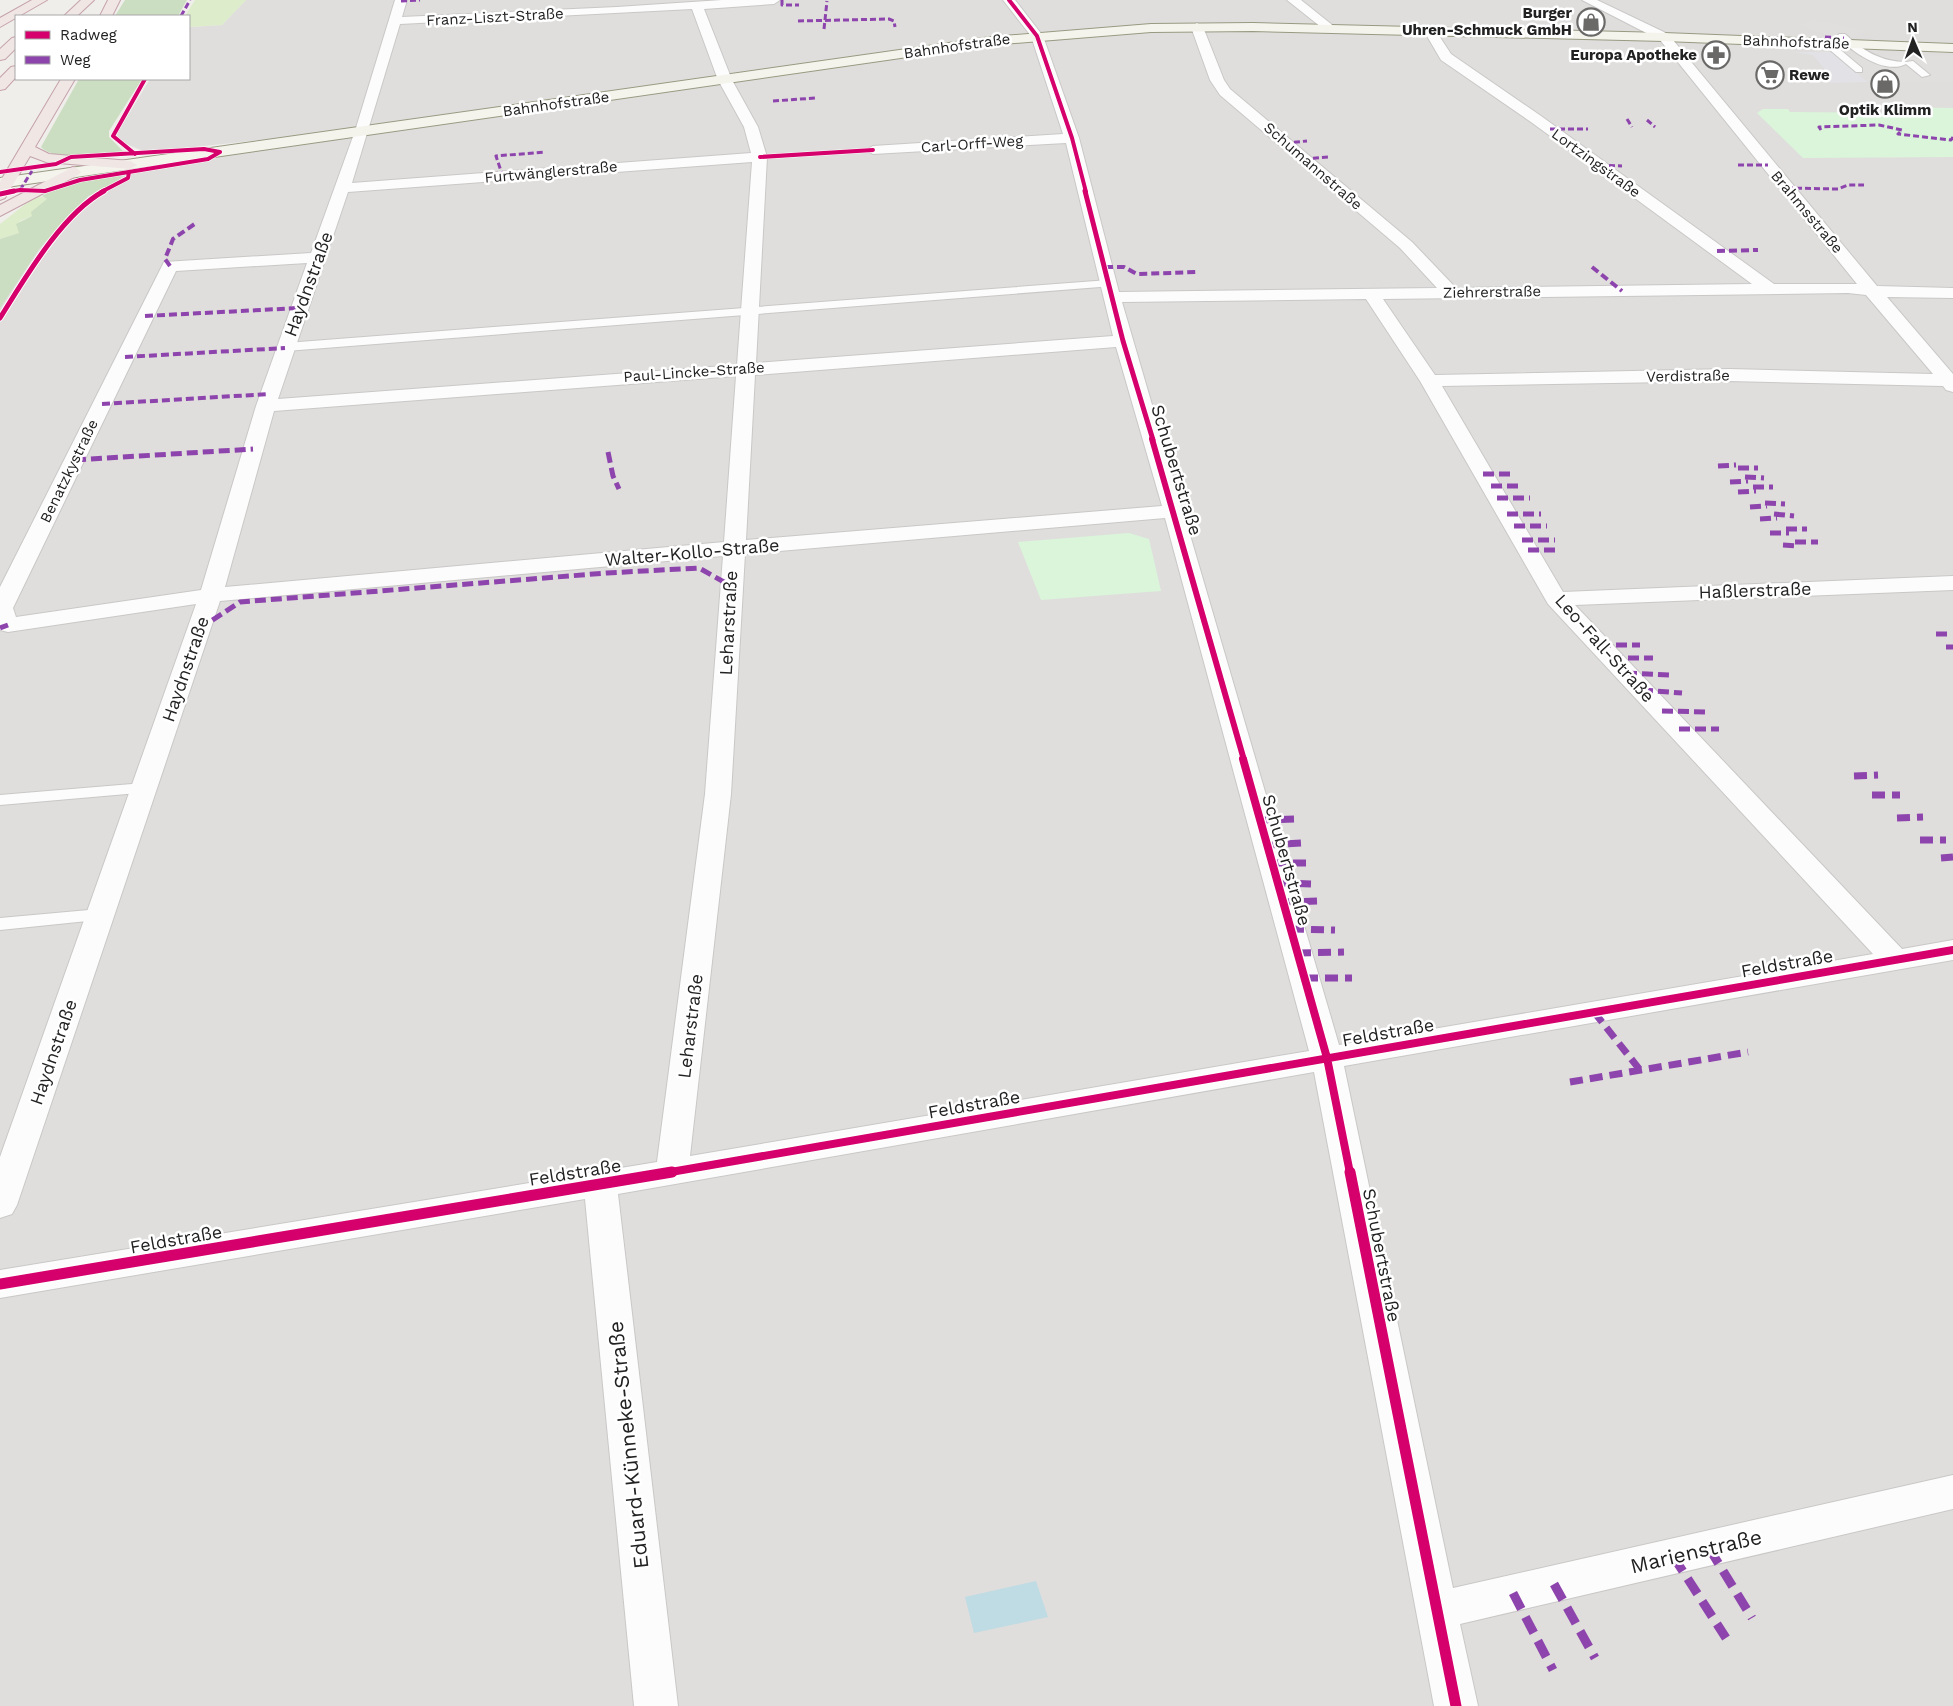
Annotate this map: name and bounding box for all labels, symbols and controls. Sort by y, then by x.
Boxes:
street label: Franz-Liszt-Straße [426,4,564,30]
place label: Burger Uhren-Schmuck GmbH [1402,4,1573,39]
shop icon: Burger Uhren-Schmuck GmbH [1576,7,1606,37]
legend [15,15,190,80]
north arrow [1888,15,1938,65]
text: N [1907,19,1918,35]
text: Radweg [60,26,117,44]
street label: Bahnhofstraße [903,30,1011,62]
street label: Bahnhofstraße [1742,31,1850,53]
pharmacy icon: Europa Apotheke [1701,40,1731,70]
place label: Europa Apotheke [1570,46,1697,64]
text: Weg [60,51,91,69]
supermarket icon: Rewe [1755,60,1785,90]
place label: Rewe [1789,66,1830,84]
shop icon: Optik Klimm [1870,69,1900,99]
street label: Bahnhofstraße [502,88,610,120]
place label: Optik Klimm [1839,101,1931,119]
street label: Schumannstraße [1260,118,1366,214]
street label: Lortzingstraße [1548,125,1644,201]
street label: Carl-Orff-Weg [920,131,1024,157]
street label: Furtwänglerstraße [484,157,618,187]
street label: Brahmsstraße [1767,167,1847,257]
street label: Haydnstraße [279,229,337,339]
street label: Ziehrerstraße [1443,282,1541,302]
street label: Paul-Lincke-Straße [623,358,765,386]
street label: Verdistraße [1646,366,1730,386]
street label: Schubertstraße [1147,402,1207,538]
street label: Benatzkystraße [36,416,102,526]
street label: Walter-Kollo-Straße [604,534,780,570]
street label: Leharstraße [715,570,741,676]
street label: Haßlerstraße [1698,578,1812,602]
street label: Leo-Fall-Straße [1551,590,1659,706]
street label: Haydnstraße [157,613,213,725]
street label: Schubertstraße [1258,792,1316,928]
street label: Feldstraße [1739,945,1835,981]
street label: Leharstraße [673,973,707,1079]
street label: Haydnstraße [25,996,81,1108]
street label: Feldstraße [1340,1014,1436,1050]
street label: Feldstraße [926,1086,1022,1122]
street label: Feldstraße [527,1154,623,1190]
street label: Schubertstraße [1359,1186,1405,1324]
street label: Feldstraße [128,1221,224,1257]
street label: Eduard-Künneke-Straße [603,1320,653,1570]
street label: Marienstraße [1628,1524,1764,1578]

